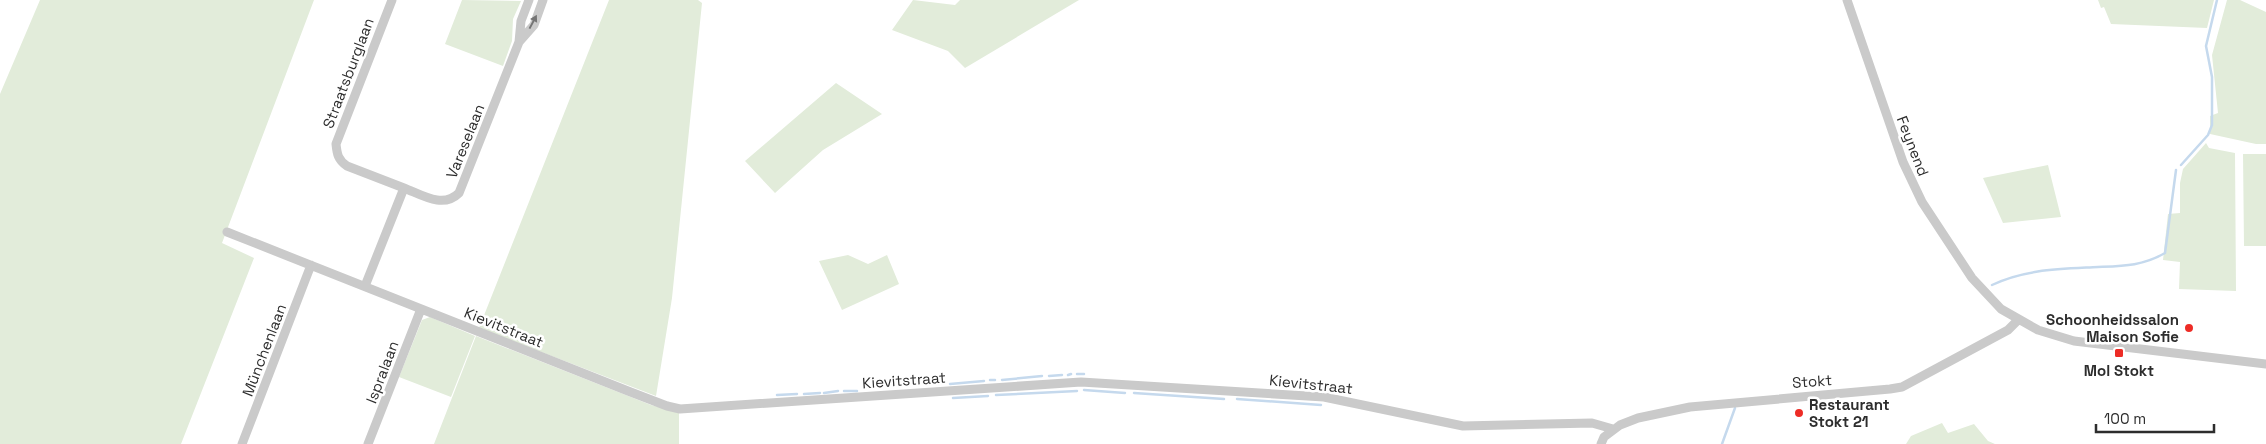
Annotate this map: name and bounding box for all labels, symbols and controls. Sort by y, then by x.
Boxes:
street label: Straatsburglaan [318,15,378,131]
one-way arrow [529,16,538,29]
street label: Vareselaan [441,101,489,181]
street label: Feynend [1893,113,1933,179]
street label: Münchenlaan [238,301,290,399]
street label: Kievitstraat [462,302,546,352]
place label: Schoonheidssalon Maison Sofie [2046,310,2179,346]
marker: Schoonheidssalon Maison Sofie [2183,322,2195,334]
street label: Ispralaan [361,338,403,406]
marker: Mol Stokt [2113,347,2125,359]
place label: Mol Stokt [2084,361,2154,380]
street label: Kievitstraat [862,368,947,392]
street label: Kievitstraat [1268,370,1354,398]
street label: Stokt [1791,370,1833,392]
place label: Restaurant Stokt 21 [1809,395,1890,431]
scale bar [2096,402,2214,434]
marker: Restaurant Stokt 21 [1793,407,1805,419]
text: 100 m [2104,409,2146,428]

